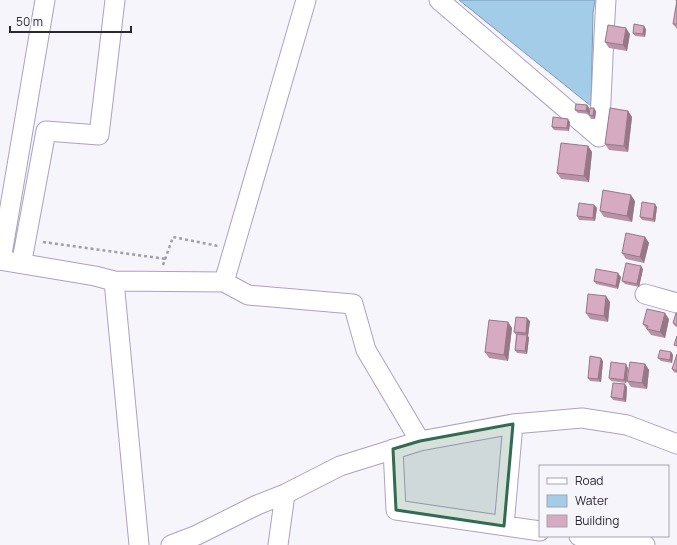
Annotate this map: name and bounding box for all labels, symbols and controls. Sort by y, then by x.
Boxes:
scale bar [10,8,131,34]
text: 50 m [16,13,43,30]
legend [539,465,669,537]
text: Road [575,472,603,489]
text: Water [575,492,609,509]
text: Building [575,512,619,529]

